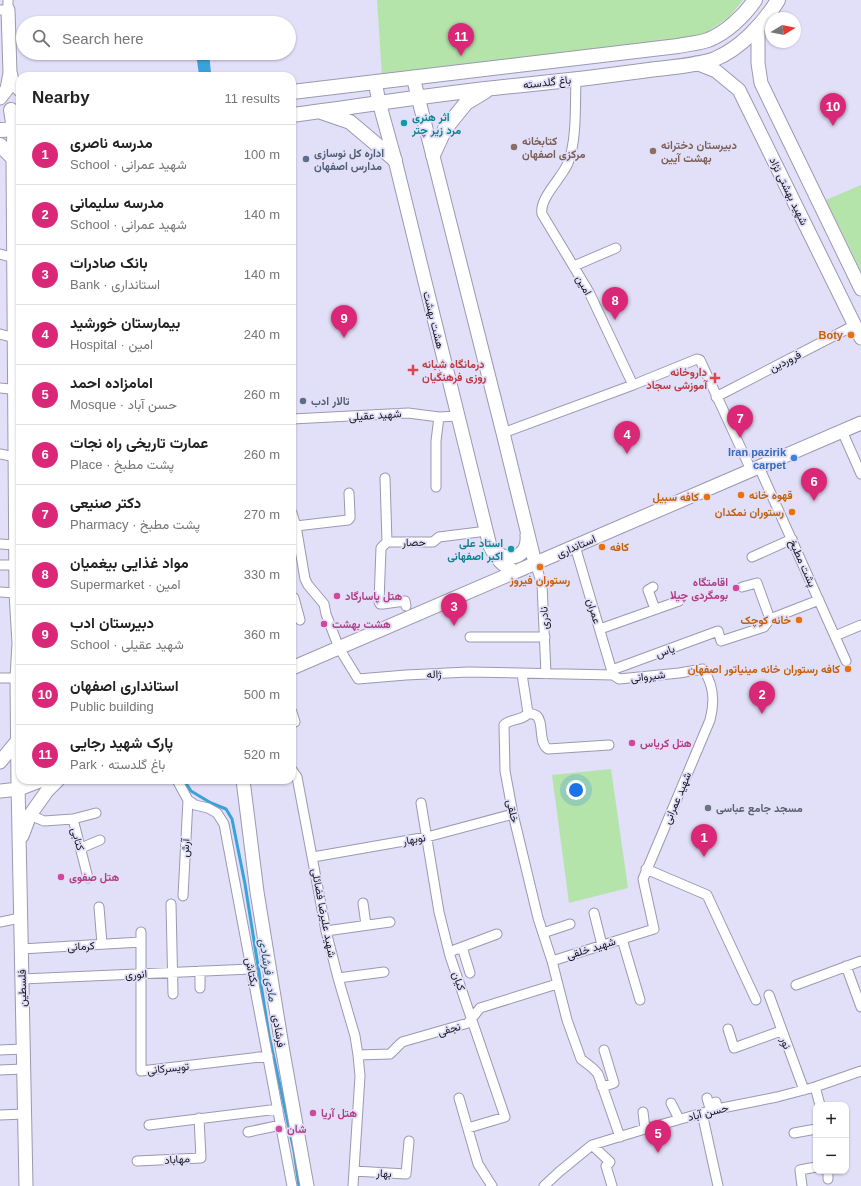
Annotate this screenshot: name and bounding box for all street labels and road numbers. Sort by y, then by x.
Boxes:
street label: باغ گلدسته [522,74,572,92]
street label: شهید بهشتی نژاد [766,155,811,228]
street label: امین [573,273,594,297]
street label: هشت بهشت [420,290,447,350]
street label: فروردین [767,348,803,375]
street label: شهید عقیلی [348,407,402,424]
street label: استانداری [555,532,598,561]
street label: حصار [401,536,426,549]
street label: پشت مطبخ [785,537,819,589]
street label: عمران [584,597,604,626]
street label: نادری [537,606,552,630]
street label: یاس [654,642,676,661]
street label: ژاله [426,668,442,681]
street label: شیروانی [630,668,666,685]
street label: شهید عمرانی [661,770,694,826]
street label: خلقی [504,798,521,824]
street label: کتابی [68,826,87,852]
street label: نوبهار [400,831,427,848]
street label: آرش [179,837,193,858]
street label: شهید علیرضا فضائلی [308,867,339,959]
street label: شهید خلقی [565,935,618,962]
street label: کرمانی [67,939,95,954]
street label: بکتاش [242,957,261,988]
street label: انوری [125,967,147,982]
street label: فلسطین [16,969,29,1007]
street label: کیان [449,970,468,992]
street label: فرشادی [270,1014,288,1048]
street label: نجفی [436,1020,462,1039]
street label: نور [777,1034,794,1051]
street label: تویسرکانی [146,1060,190,1077]
street label: حسن آباد [686,1101,730,1124]
street label: مهاباد [164,1152,190,1167]
street label: بهار [375,1167,392,1180]

